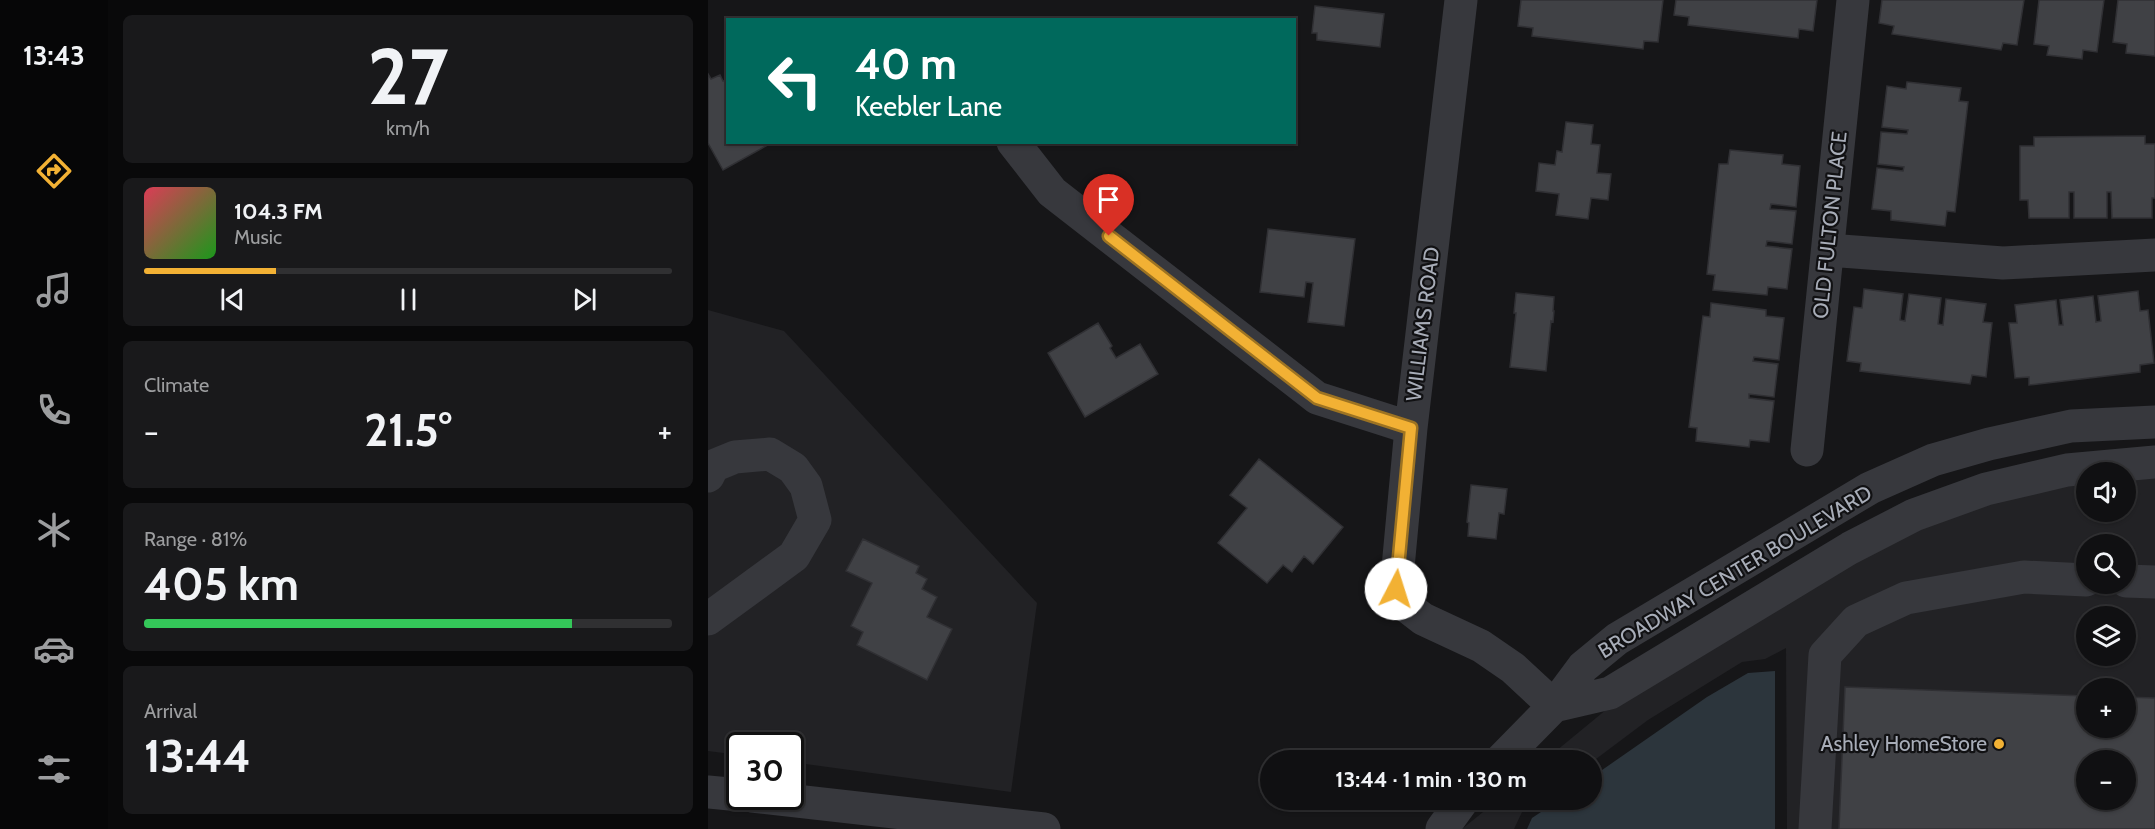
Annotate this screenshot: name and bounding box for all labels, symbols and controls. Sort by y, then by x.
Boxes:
text: 27 [367,29,449,124]
text: 40 m [855,38,957,90]
text: 13:43 [23,39,85,72]
icon: left [756,42,834,120]
text: Keebler Lane [855,90,1002,123]
text: km/h [386,116,430,140]
street label: OLD FULTON PLACE [1807,130,1852,320]
icon: directions [33,150,75,192]
pin [1083,174,1134,236]
icon: arrive [1092,183,1125,216]
text: 104.3 FM [234,198,323,225]
text: Music [234,225,282,249]
street label: WILLIAMS ROAD [1401,245,1444,403]
icon: music [33,269,75,311]
icon: previous [216,283,249,316]
icon: pause [392,283,425,316]
icon: next [568,283,601,316]
text: Climate [144,373,209,397]
icon: phone [33,389,75,431]
text: 21.5° [364,403,452,457]
text: − [144,411,159,451]
text: + [657,411,672,451]
map controls [2076,462,2136,810]
button: sound [2076,462,2136,522]
street label: BROADWAY CENTER BOULEVARD [1593,480,1876,663]
icon: climate [33,509,75,551]
text: Range · 81% [144,527,247,551]
button: search [2076,534,2136,594]
text: 405 km [144,557,299,611]
position arrow [1364,557,1428,621]
button: layers [2076,606,2136,666]
icon: car [33,628,75,670]
button: + [2076,678,2136,738]
text: Arrival [144,699,197,723]
text: 13:44 [144,729,251,783]
place label: Ashley HomeStore [1821,731,1987,756]
speed limit sign: 30 [726,732,804,810]
marker: Ashley HomeStore [1992,737,2006,751]
icon: filters [33,748,75,790]
button: − [2076,750,2136,810]
text: 13:44 · 1 min · 130 m [1335,766,1527,793]

